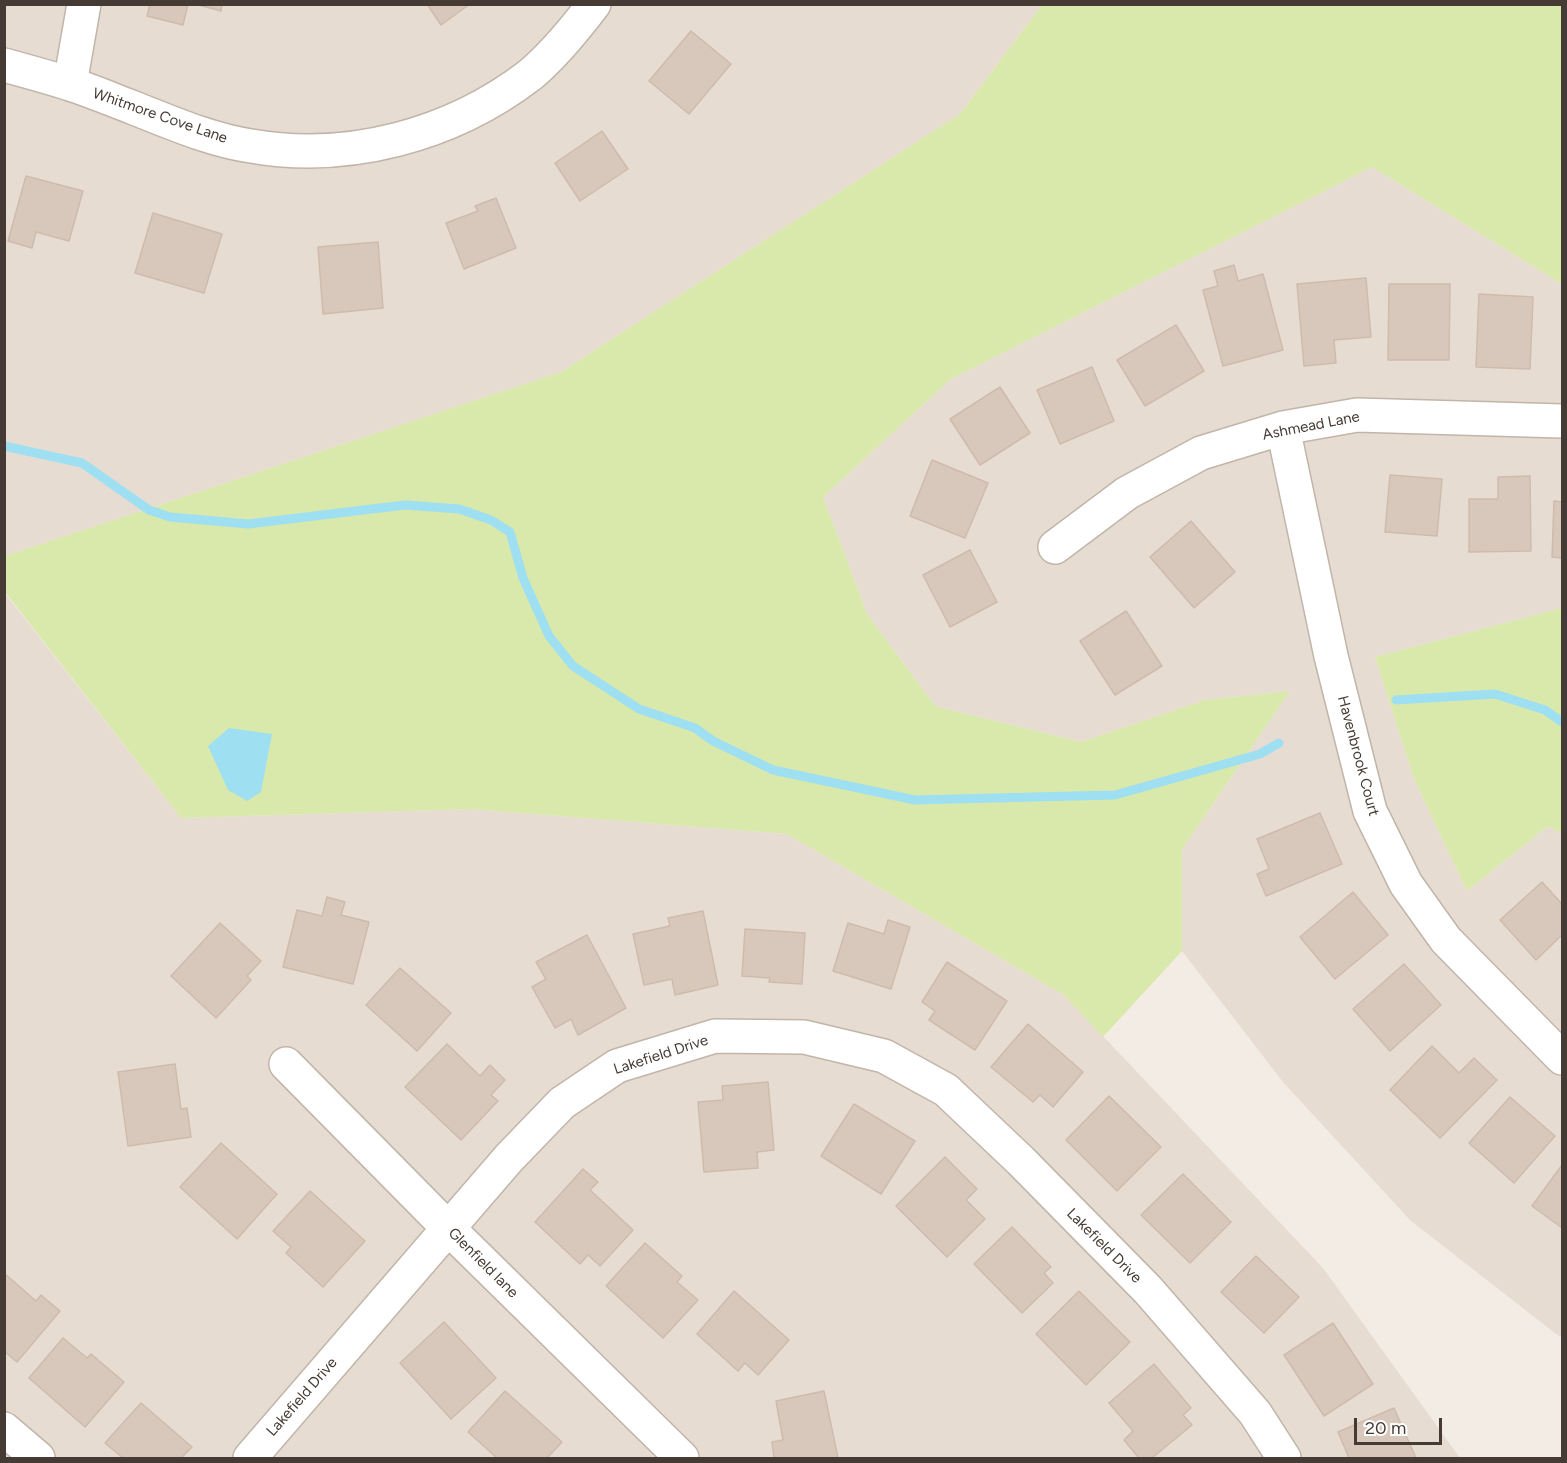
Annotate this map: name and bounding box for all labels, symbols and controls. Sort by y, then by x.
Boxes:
street label: Whitmore Cove Lane [90,85,230,147]
street label: Ashmead Lane [1261,408,1361,444]
street label: Havenbrook Court [1333,694,1383,818]
street label: Lakefield Drive [611,1031,711,1079]
street label: Lakefield Drive [1063,1205,1145,1287]
street label: Glenfield lane [444,1224,522,1302]
street label: Lakefield Drive [263,1354,341,1440]
scale bar [1357,1406,1446,1444]
text: 20 m [1365,1417,1406,1439]

